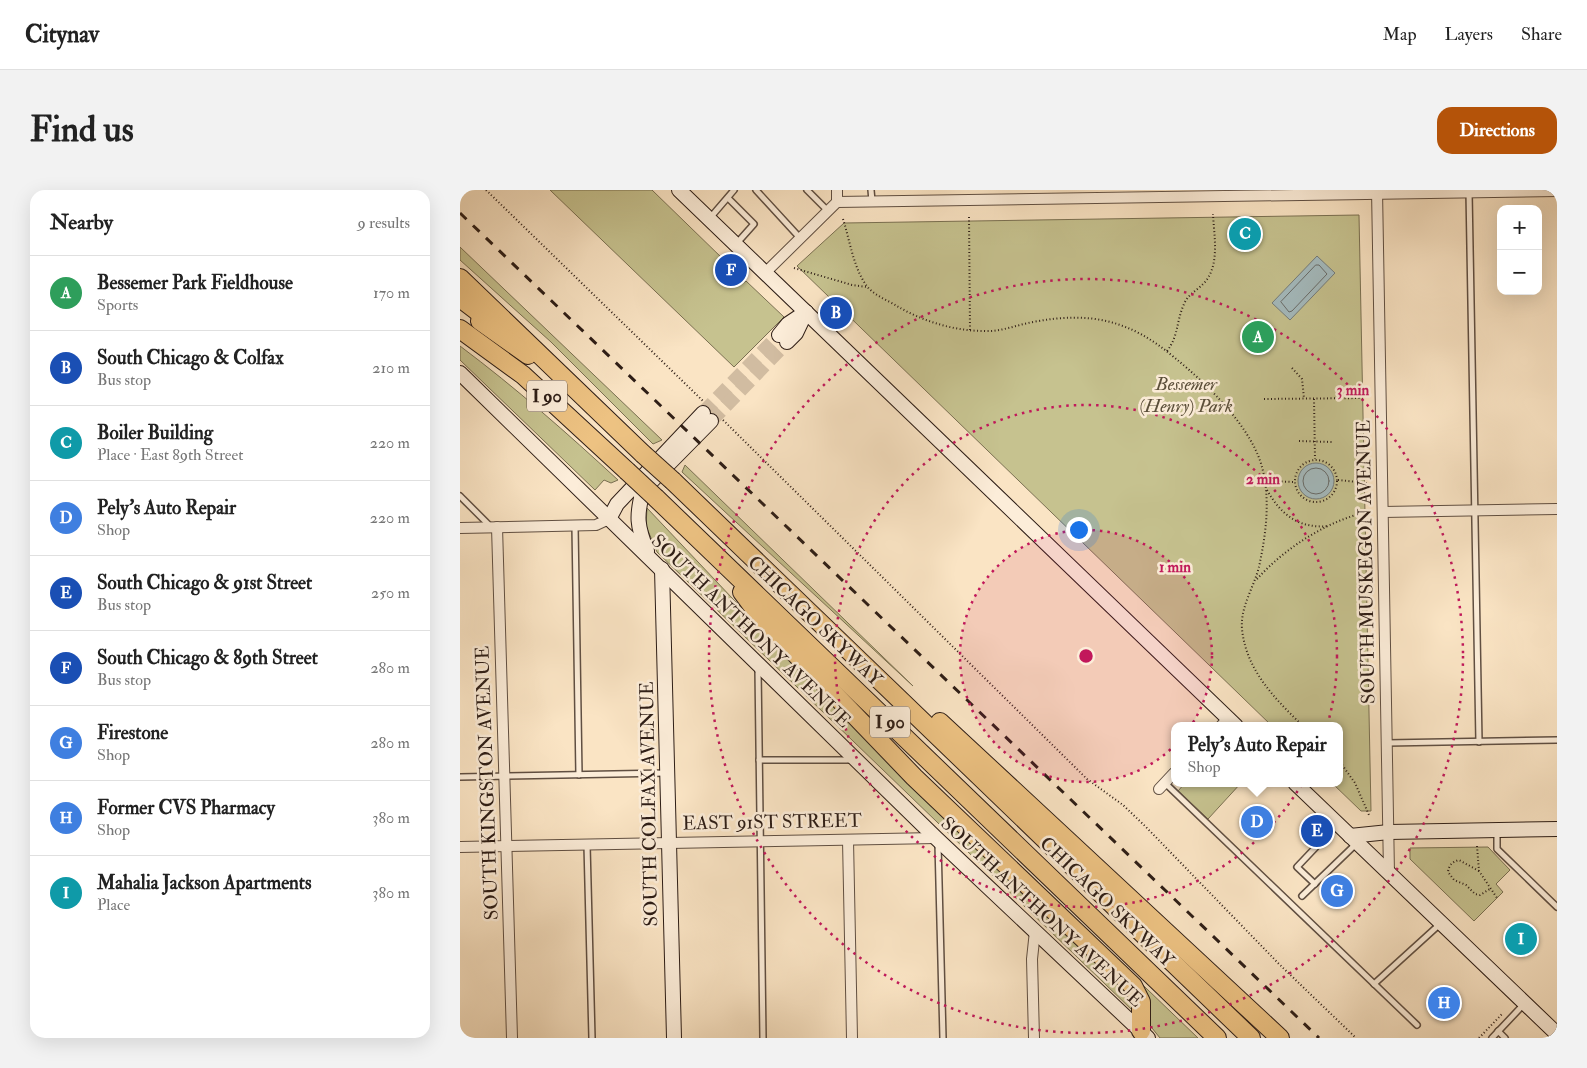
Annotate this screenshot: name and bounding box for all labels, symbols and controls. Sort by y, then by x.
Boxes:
text: Citynav [25,19,99,50]
text: Map [1383,23,1417,46]
text: Layers [1445,23,1493,46]
text: Share [1521,23,1562,46]
button: Directions [1437,107,1557,154]
text: Find us [30,108,134,152]
map controls [1497,205,1542,295]
button: + [1497,205,1542,250]
text: Nearby [50,209,113,236]
text: 9 results [357,213,410,233]
pin: C [1229,215,1261,253]
button: − [1497,250,1542,295]
pin: F [715,251,747,289]
text: Bessemer Park Fieldhouse [97,271,293,295]
text: A [61,283,71,303]
text: 170 m [373,283,410,303]
pin: B [820,294,852,332]
text: Sports [97,295,138,315]
pin: A [1242,318,1274,356]
text: South Chicago & Colfax [97,346,284,370]
text: B [61,358,71,378]
text: 210 m [372,358,410,378]
text: Bus stop [97,370,151,390]
park label: Bessemer (Henry) Park [1139,372,1233,418]
road number: I 90 [527,380,567,412]
text: 3 min [1337,381,1369,400]
street label: SOUTH MUSKEGON AVENUE [1352,419,1380,704]
text: Boiler Building [97,421,213,445]
text: C [60,433,72,453]
text: 220 m [370,433,410,453]
text: Place · East 89th Street [97,445,243,465]
text: 2 min [1246,470,1280,489]
text: Pely's Auto Repair [97,496,236,520]
text: D [59,508,73,528]
text: 220 m [370,508,410,528]
your location [1066,517,1092,543]
text: Shop [97,520,130,540]
street label: SOUTH ANTHONY AVENUE [646,529,856,733]
street label: CHICAGO SKYWAY [743,551,888,692]
text: 1 min [1159,558,1191,577]
text: South Chicago & 91st Street [97,571,312,595]
text: E [60,583,72,603]
text: 250 m [371,583,410,603]
text: Bus stop [97,595,151,615]
street label: SOUTH KINGSTON AVENUE [470,645,504,921]
text: South Chicago & 89th Street [97,646,318,670]
centre of rings [1077,647,1095,665]
text: F [61,658,71,678]
text: 280 m [370,658,410,678]
text: Bus stop [97,670,151,690]
street label: SOUTH COLFAX AVENUE [635,681,663,927]
road number: I 90 [870,706,910,738]
text: Firestone [97,721,168,745]
popup [1171,722,1343,787]
text: G [59,733,73,753]
text: 280 m [370,733,410,753]
text: Pely's Auto Repair [1187,733,1327,757]
text: Shop [97,745,130,765]
text: Shop [1187,757,1221,777]
text: Former CVS Pharmacy [97,796,275,820]
pin: D [1241,803,1273,841]
text: H [59,808,73,828]
text: 380 m [372,808,410,828]
street label: EAST 91ST STREET [682,808,862,836]
street label: SOUTH ANTHONY AVENUE [936,812,1149,1013]
pin: E [1301,812,1333,850]
text: Shop [97,820,130,840]
street label: CHICAGO SKYWAY [1035,832,1180,973]
text: Mahalia Jackson Apartments [97,871,311,895]
pin: G [1321,872,1353,910]
text: I [63,883,69,903]
text: 380 m [372,883,410,903]
text: Place [97,895,130,915]
pin: I [1505,920,1537,958]
pin: H [1428,984,1460,1022]

